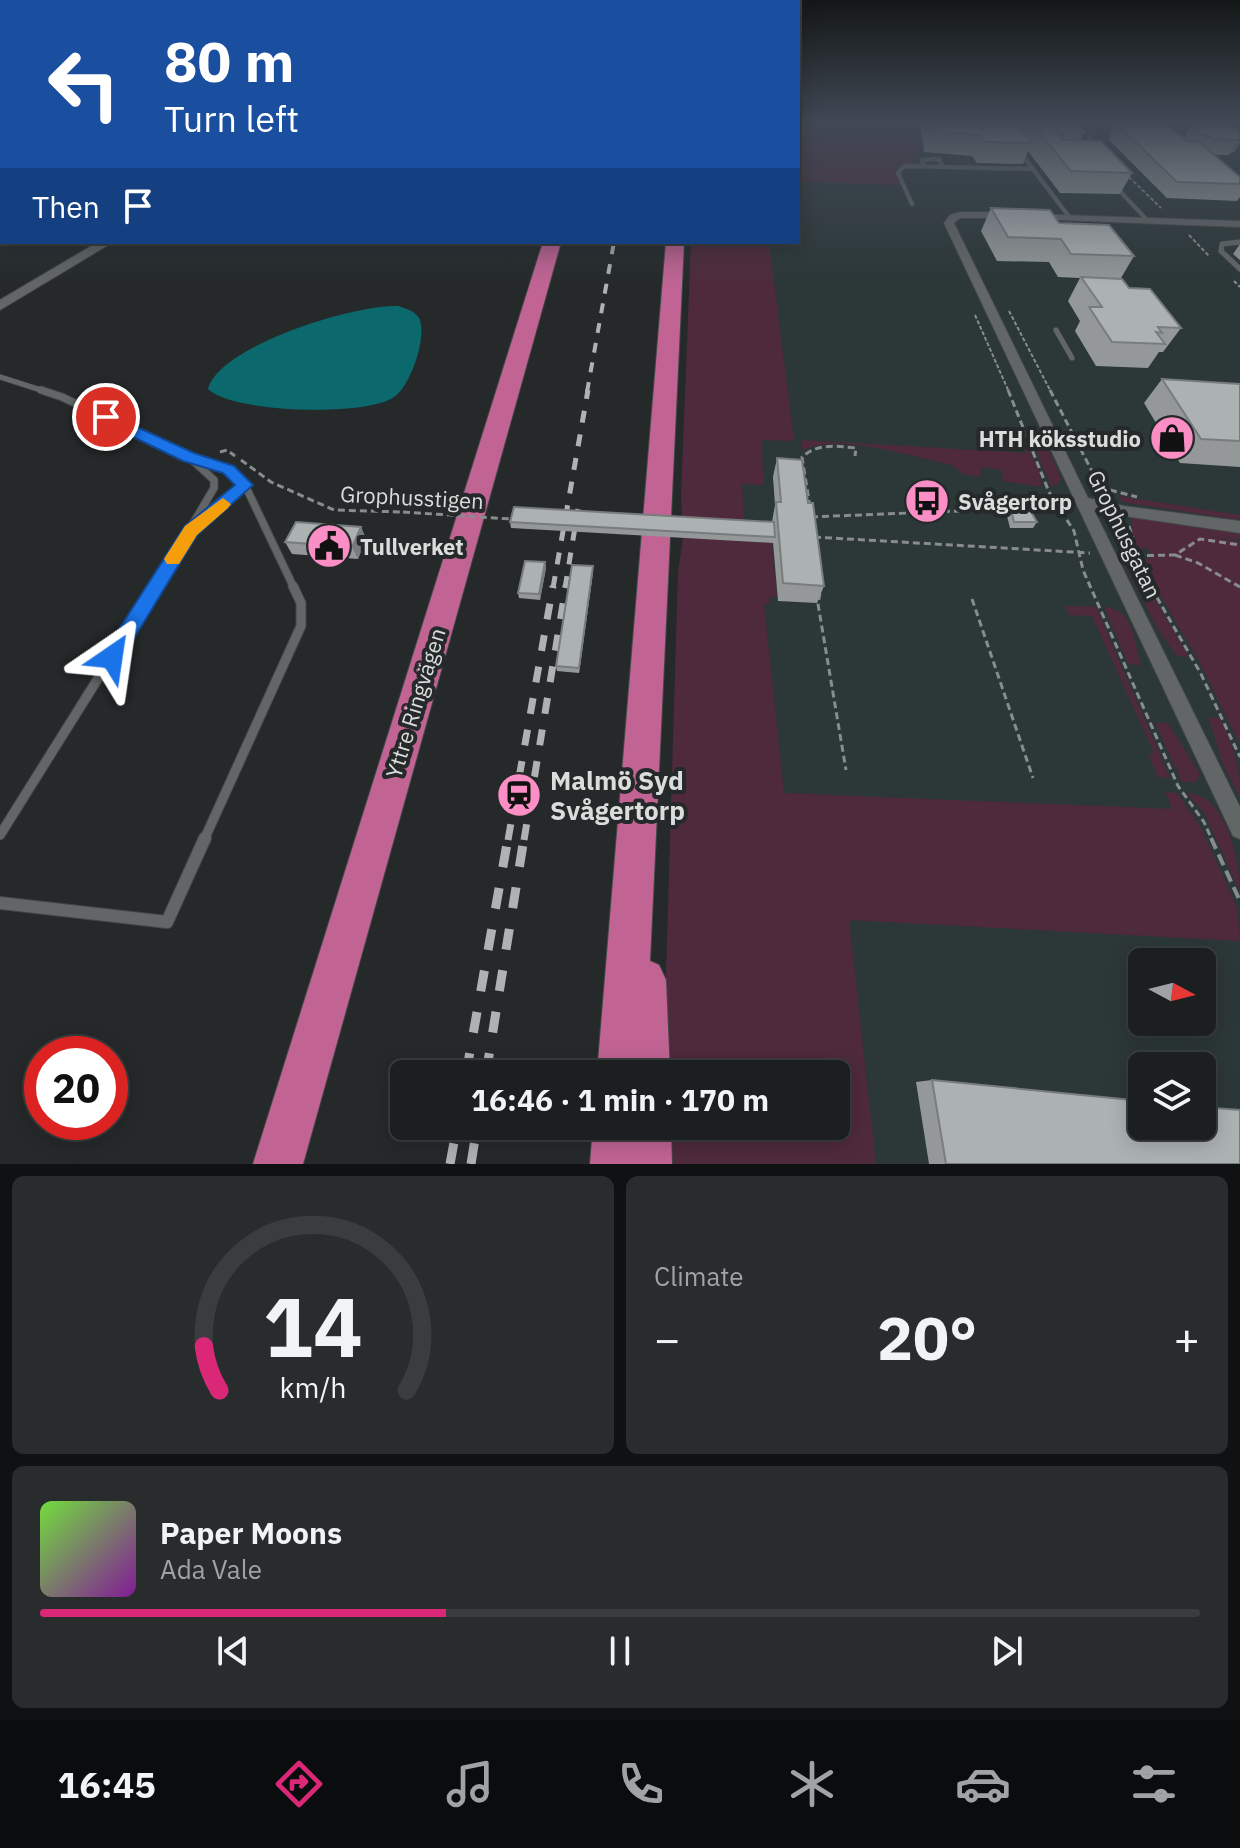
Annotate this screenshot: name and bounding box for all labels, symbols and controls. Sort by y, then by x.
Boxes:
text: 80 m [164,25,294,97]
icon: left [32,32,136,136]
text: Turn left [164,95,299,142]
icon: arrive [116,184,160,228]
text: Then [32,187,100,226]
pin [72,383,140,451]
icon: arrive [84,395,128,439]
shop icon: HTH köksstudio [1148,414,1196,462]
place label: HTH köksstudio [979,424,1141,453]
street label: Grophusgatan [1081,465,1169,603]
bus stop icon: Svågertorp [903,477,951,525]
street label: Grophusstigen [339,479,485,515]
place label: Svågertorp [958,487,1072,516]
public building icon: Tullverket [305,522,353,570]
place label: Tullverket [360,532,464,561]
position arrow [70,615,154,699]
street label: Yttre Ringvägen [378,624,452,782]
place label: Malmö Syd Svågertorp [550,763,685,827]
station icon: Malmö Syd Svågertorp [495,771,543,819]
north arrow [1128,948,1216,1036]
map controls [1128,948,1216,1140]
speed limit sign: 20 [24,1036,128,1140]
button: layers [1128,1052,1216,1140]
text: 16:46 · 1 min · 170 m [471,1080,769,1119]
text: Climate [654,1259,744,1293]
text: 14 [263,1272,363,1380]
text: 20° [877,1298,977,1377]
text: − [654,1310,680,1367]
text: + [1174,1310,1200,1367]
text: km/h [279,1369,347,1406]
text: Paper Moons [160,1513,342,1552]
text: Ada Vale [160,1552,262,1586]
icon: previous [211,1629,255,1673]
icon: pause [598,1629,642,1673]
icon: next [985,1629,1029,1673]
icon: directions [271,1756,327,1812]
icon: music [442,1756,498,1812]
icon: phone [613,1756,669,1812]
icon: climate [784,1756,840,1812]
icon: car [955,1756,1011,1812]
icon: filters [1126,1756,1182,1812]
text: 16:45 [58,1761,156,1808]

